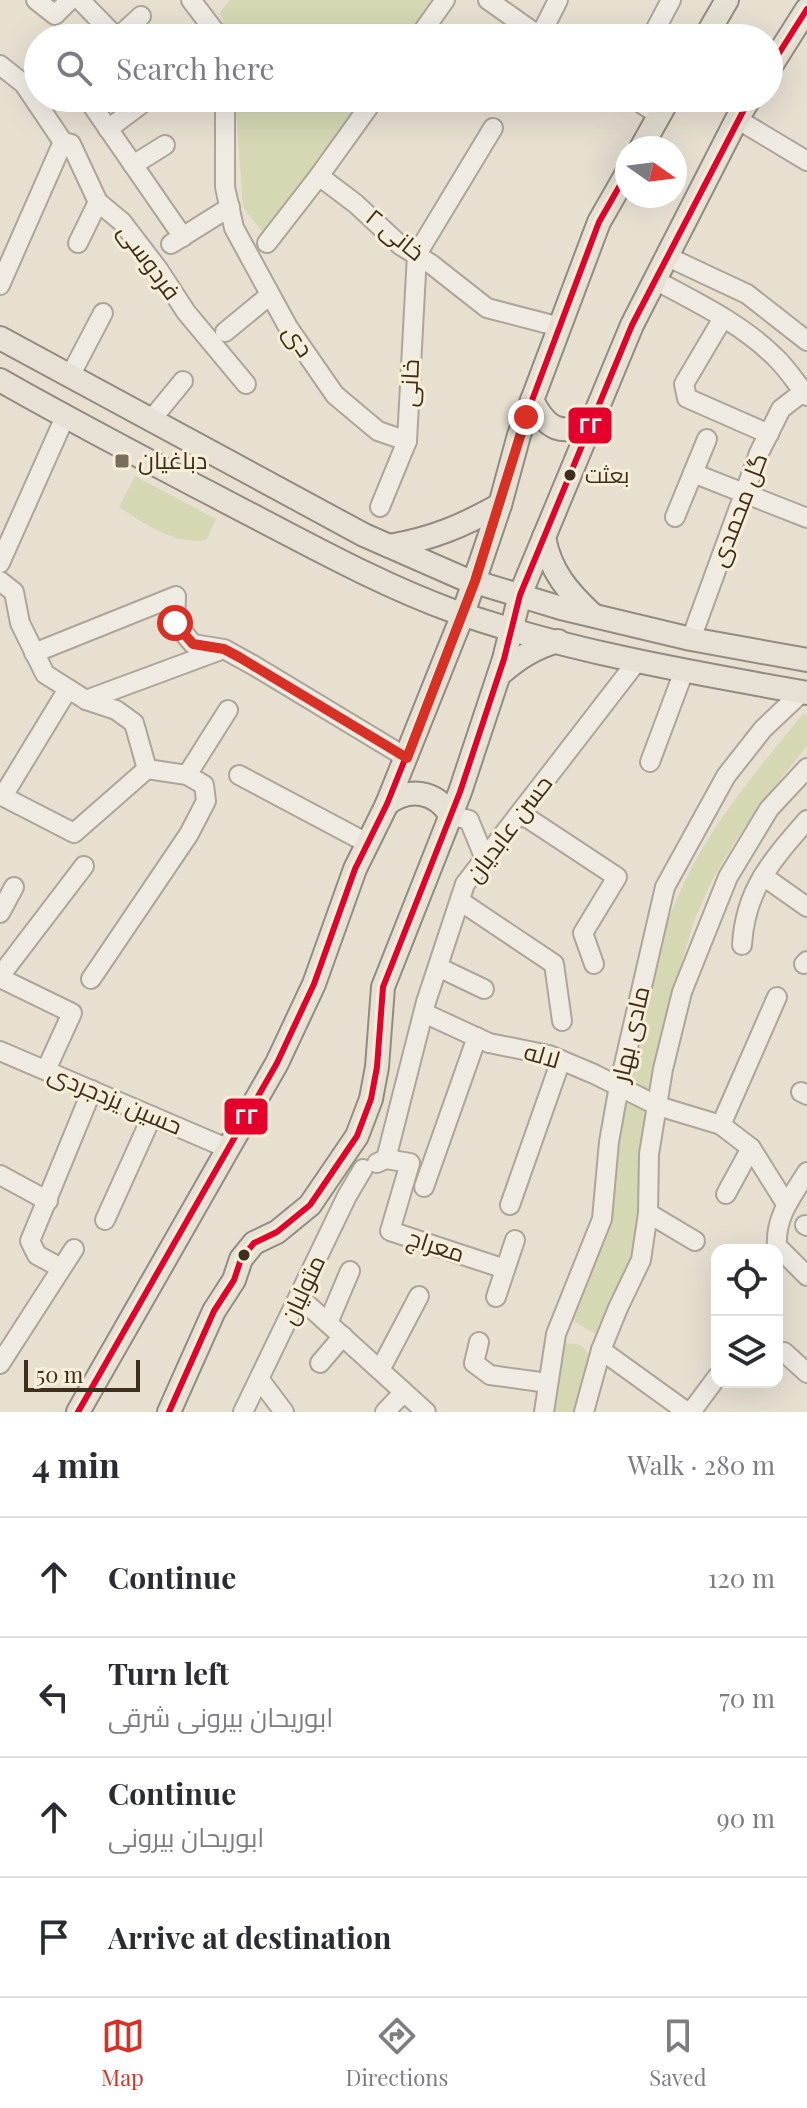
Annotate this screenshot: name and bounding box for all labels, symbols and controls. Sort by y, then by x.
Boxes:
search box [24,24,783,112]
icon: search [52,46,96,90]
text: Search here [116,48,275,88]
north arrow [615,136,687,208]
street label: خانی ۲ [360,200,432,267]
street label: فردوسی [112,216,189,306]
street label: دی [277,317,322,363]
street label: خانی [391,358,425,408]
route end [508,399,544,435]
line badge: ۲۲ [567,406,613,445]
text: ۲۲ [578,409,602,439]
place label: دباغیان [138,443,207,475]
street label: گل محمدی [701,448,773,571]
marker: دباغیان [113,452,131,470]
place label: بعثت [585,459,629,489]
marker: بعثت [562,467,578,483]
route start [157,605,193,641]
street label: حسن عابدیان [457,768,558,888]
street label: مادی بهار [602,983,656,1086]
street label: لاله [521,1034,564,1074]
street label: حسین یزدجردی [44,1056,188,1141]
line badge: ۲۲ [223,1097,269,1136]
text: ۲۲ [234,1100,258,1130]
street label: معراج [403,1220,469,1270]
map controls [711,1244,783,1388]
button: locate [711,1244,783,1316]
unlabelled marker [236,1247,252,1263]
street label: متولیان [271,1249,331,1329]
button: layers [711,1316,783,1388]
scale bar [24,1356,140,1392]
text: 50 m [36,1359,83,1389]
text: 4 min [32,1441,120,1487]
text: Walk · 280 m [627,1447,775,1482]
icon: ahead [32,1555,76,1599]
text: Continue [108,1557,236,1597]
text: 120 m [708,1560,775,1595]
text: Turn left [108,1653,229,1693]
icon: left [32,1675,76,1719]
text: 70 m [719,1680,775,1715]
text: ابوریحان بیرونی شرقی [108,1699,333,1734]
text: Continue [108,1773,236,1813]
icon: ahead [32,1795,76,1839]
text: 90 m [717,1800,775,1835]
text: ابوریحان بیرونی [108,1819,264,1854]
icon: arrive [32,1915,76,1959]
text: Arrive at destination [108,1917,391,1957]
tab: Map [101,2014,145,2092]
tab: Directions [346,2014,448,2092]
tab: Saved [649,2014,707,2092]

